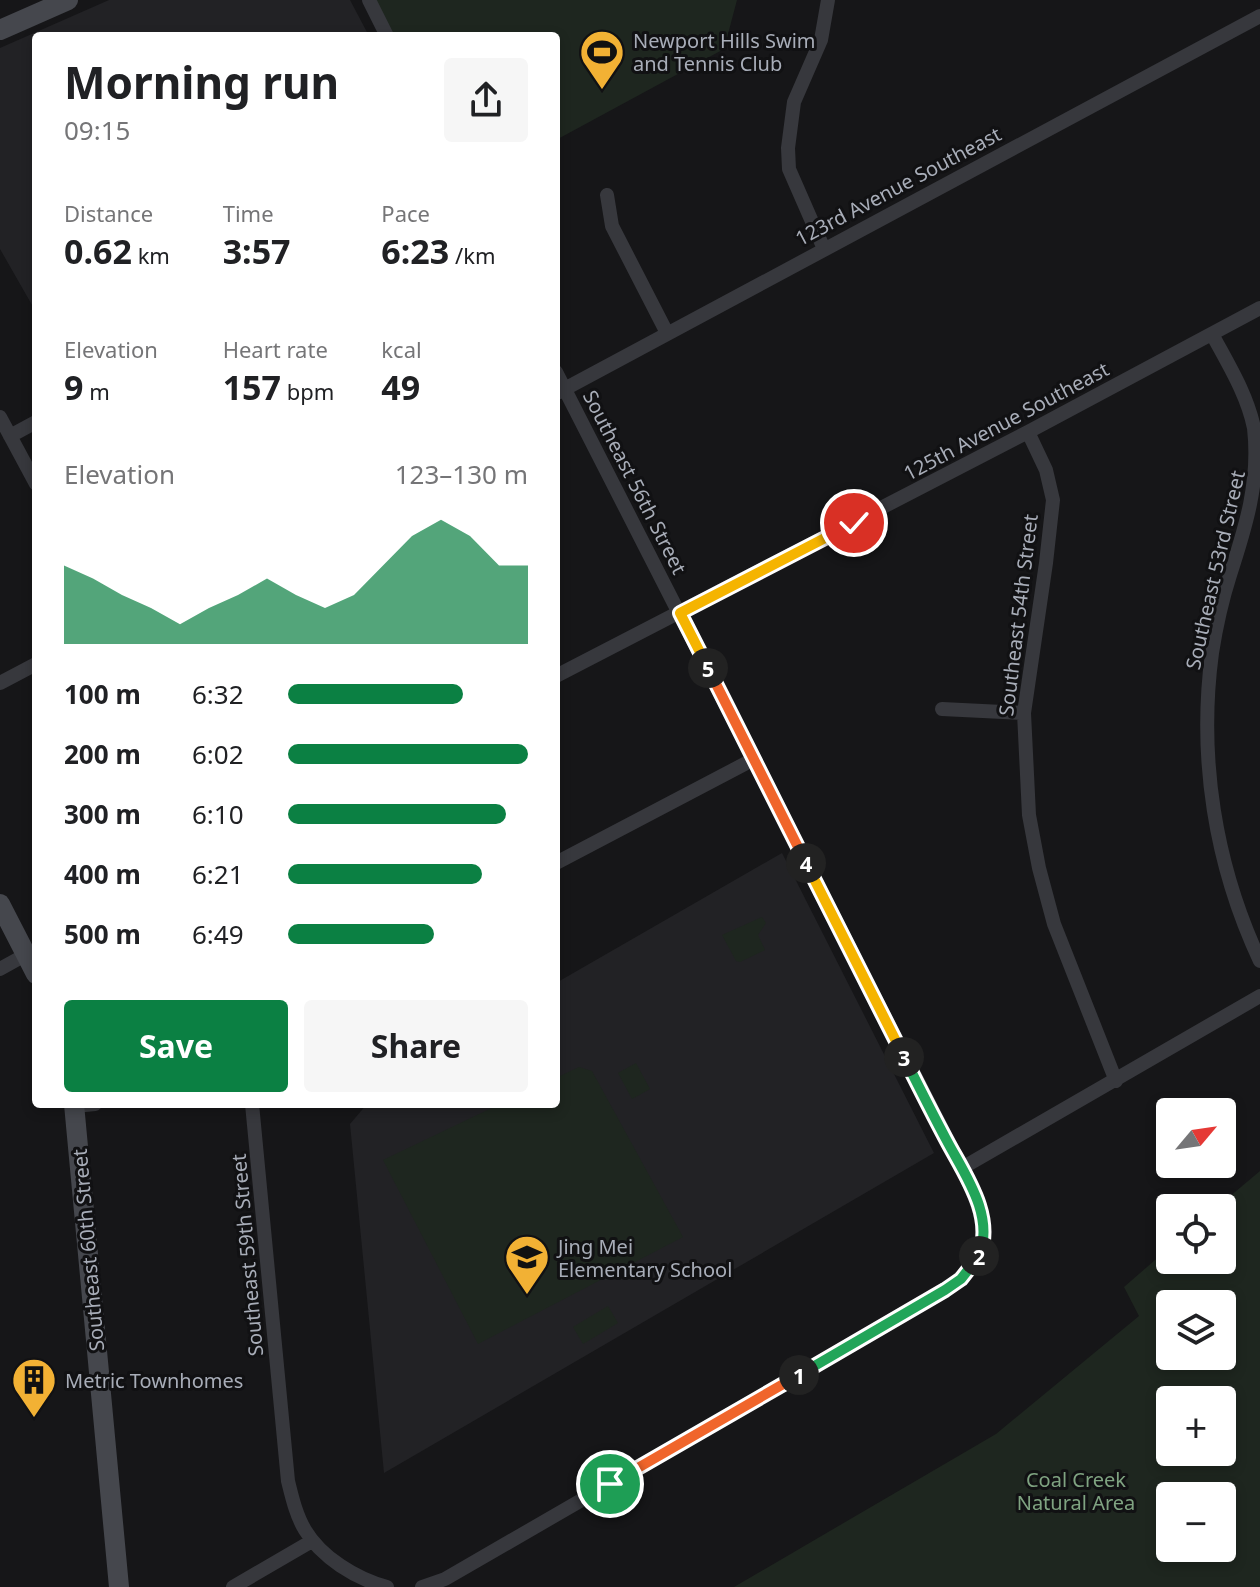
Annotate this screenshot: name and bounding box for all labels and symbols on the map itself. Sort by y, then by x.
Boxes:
place label: Newport Hills Swim and Tennis Club [633,27,816,77]
sports icon: Newport Hills Swim and Tennis Club [578,28,626,91]
street label: 123rd Avenue Southeast [790,120,1006,252]
street label: 125th Avenue Southeast [899,355,1113,487]
street label: Southeast 56th Street [577,385,693,579]
street label: Southeast 53rd Street [1179,468,1251,672]
pin [820,489,888,557]
street label: Southeast 54th Street [992,513,1044,717]
pin: 5 [688,648,728,688]
pin: 4 [786,843,826,883]
pin: 3 [884,1037,924,1077]
north arrow [1156,1098,1236,1178]
street label: Southeast 60th Street [66,1148,110,1352]
street label: Southeast 59th Street [225,1153,269,1357]
school or university icon: Jing Mei Elementary School [503,1233,551,1296]
place label: Jing Mei Elementary School [556,1233,732,1283]
pin: 2 [959,1236,999,1276]
pin: 1 [779,1355,819,1395]
building icon: Metric Townhomes [10,1356,58,1419]
place label: Metric Townhomes [65,1367,243,1394]
pin [576,1450,644,1518]
park label: Coal Creek Natural Area [1017,1466,1135,1516]

